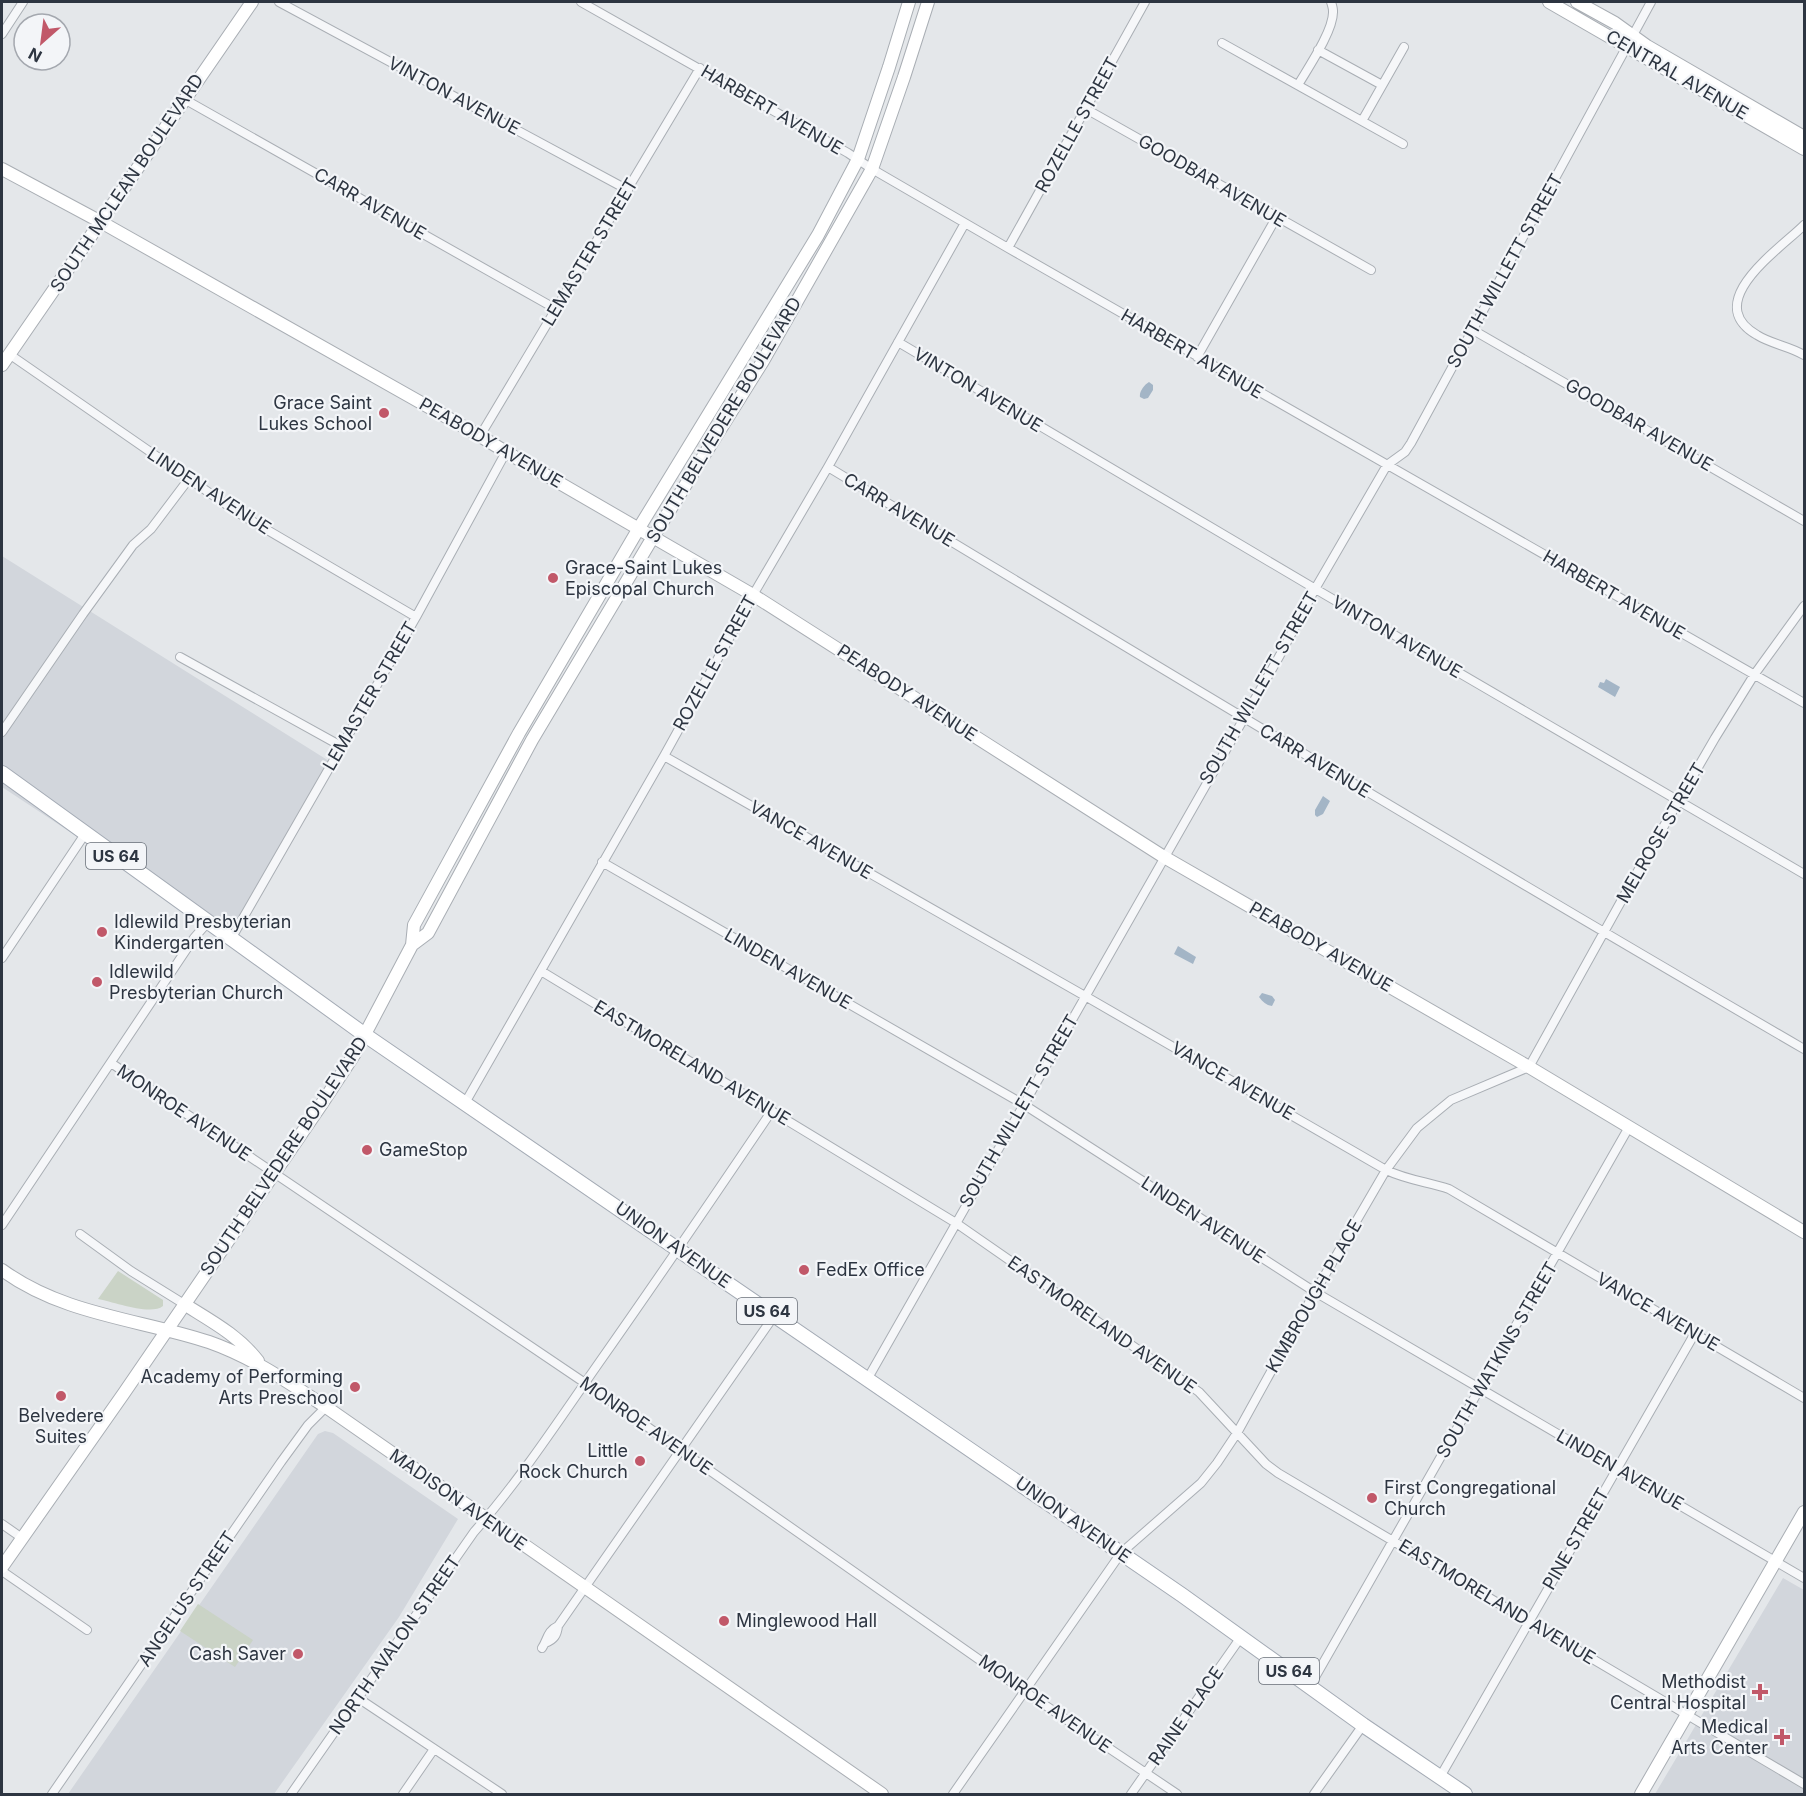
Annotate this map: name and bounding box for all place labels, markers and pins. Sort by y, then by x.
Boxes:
place label: Grace Saint Lukes School [258,392,372,434]
marker: Grace Saint Lukes School [377,406,391,420]
place label: Grace-Saint Lukes Episcopal Church [565,557,722,599]
marker: Grace-Saint Lukes Episcopal Church [546,571,560,585]
place label: Idlewild Presbyterian Kindergarten [114,911,291,953]
marker: Idlewild Presbyterian Kindergarten [95,925,109,939]
place label: Idlewild Presbyterian Church [109,961,283,1003]
marker: Idlewild Presbyterian Church [90,975,104,989]
place label: GameStop [379,1139,468,1160]
marker: GameStop [360,1143,374,1157]
place label: FedEx Office [816,1259,925,1280]
marker: FedEx Office [797,1263,811,1277]
place label: Academy of Performing Arts Preschool [141,1366,343,1408]
marker: Academy of Performing Arts Preschool [348,1380,362,1394]
marker: Belvedere Suites [54,1389,68,1403]
place label: Belvedere Suites [18,1405,104,1447]
place label: Little Rock Church [519,1440,628,1482]
marker: Little Rock Church [633,1454,647,1468]
place label: First Congregational Church [1384,1477,1556,1519]
marker: First Congregational Church [1365,1491,1379,1505]
place label: Minglewood Hall [736,1610,877,1631]
marker: Minglewood Hall [717,1614,731,1628]
place label: Cash Saver [189,1643,286,1664]
marker: Cash Saver [291,1647,305,1661]
place label: Methodist Central Hospital [1610,1671,1746,1713]
marker: Methodist Central Hospital [1751,1683,1769,1701]
place label: Medical Arts Center [1671,1716,1768,1758]
marker: Medical Arts Center [1773,1728,1791,1746]

